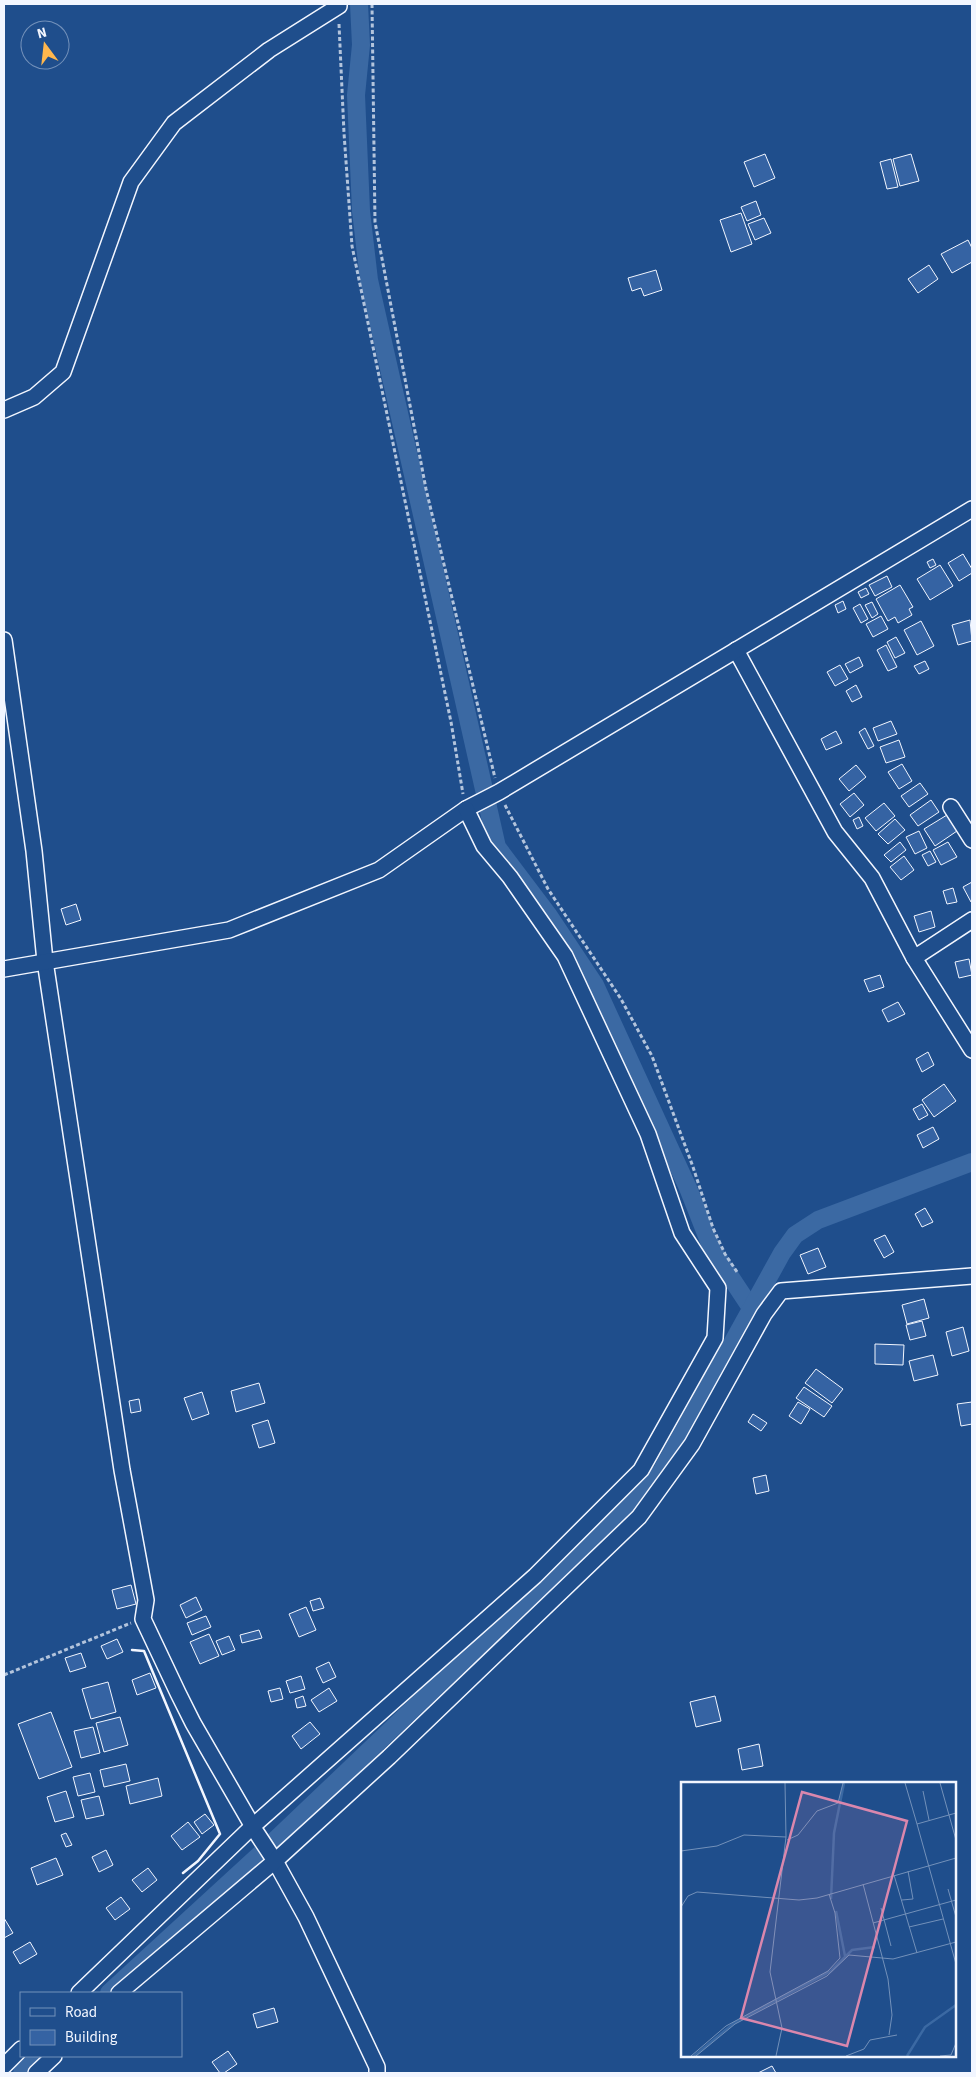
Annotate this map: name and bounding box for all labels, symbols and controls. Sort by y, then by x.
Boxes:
north arrow [20,20,70,70]
text: N [35,23,49,44]
inset map [681,1782,956,2057]
legend [20,1992,182,2057]
text: Road [65,2002,97,2023]
text: Building [65,2027,118,2048]

